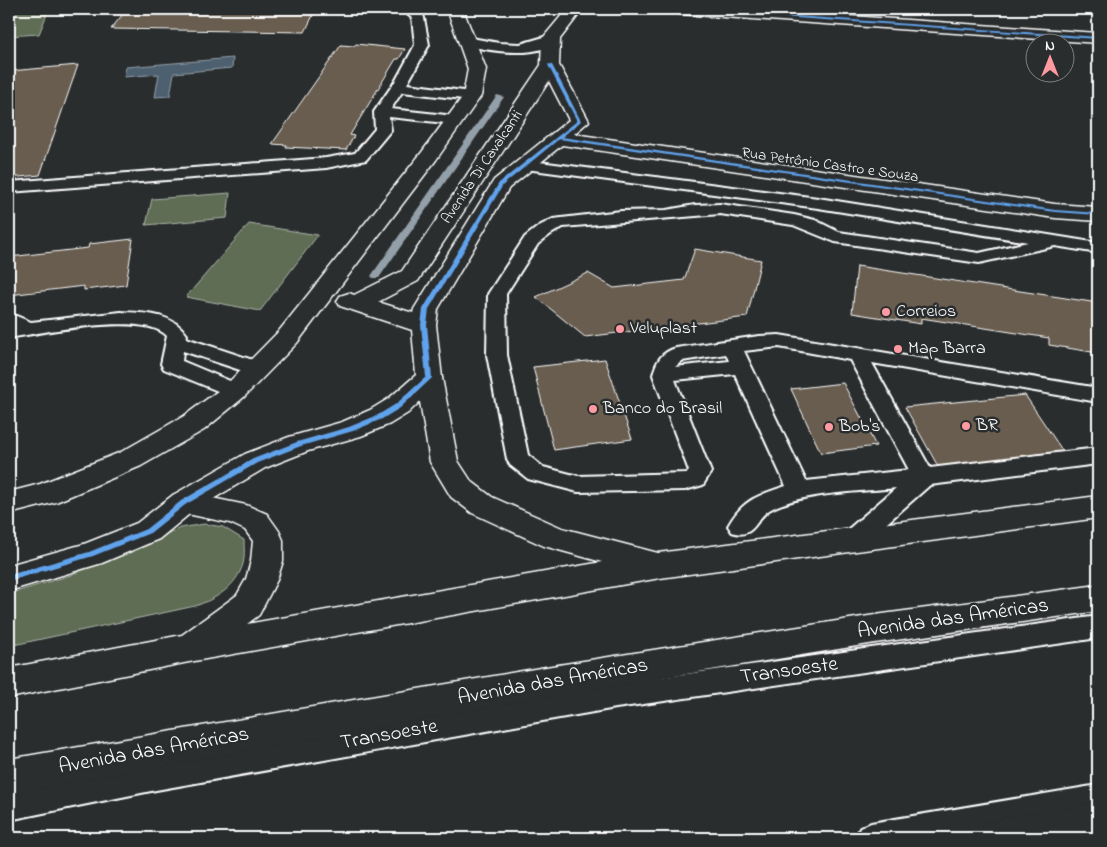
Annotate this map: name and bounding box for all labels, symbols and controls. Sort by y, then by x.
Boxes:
north arrow [1024,32,1074,82]
text: N [1045,36,1055,57]
street label: Avenida Di Cavalcanti [436,106,528,228]
street label: Rua Petrônio Castro e Souza [740,142,920,188]
place label: Correios [896,299,956,325]
marker: Correios [880,306,892,318]
place label: Veluplast [629,316,697,342]
marker: Veluplast [614,323,626,335]
place label: Map Barra [908,336,986,362]
marker: Map Barra [892,343,904,355]
place label: Banco do Brasil [602,396,722,422]
marker: Banco do Brasil [587,403,599,415]
place label: BR [975,413,998,439]
place label: Bob's [838,414,880,440]
marker: BR [960,420,972,432]
marker: Bob's [823,421,835,433]
street label: Avenida das Américas [855,591,1051,647]
street label: Transoeste [738,649,840,693]
street label: Avenida das Américas [455,650,651,714]
street label: Transoeste [338,712,441,758]
street label: Avenida das Américas [56,719,252,783]

